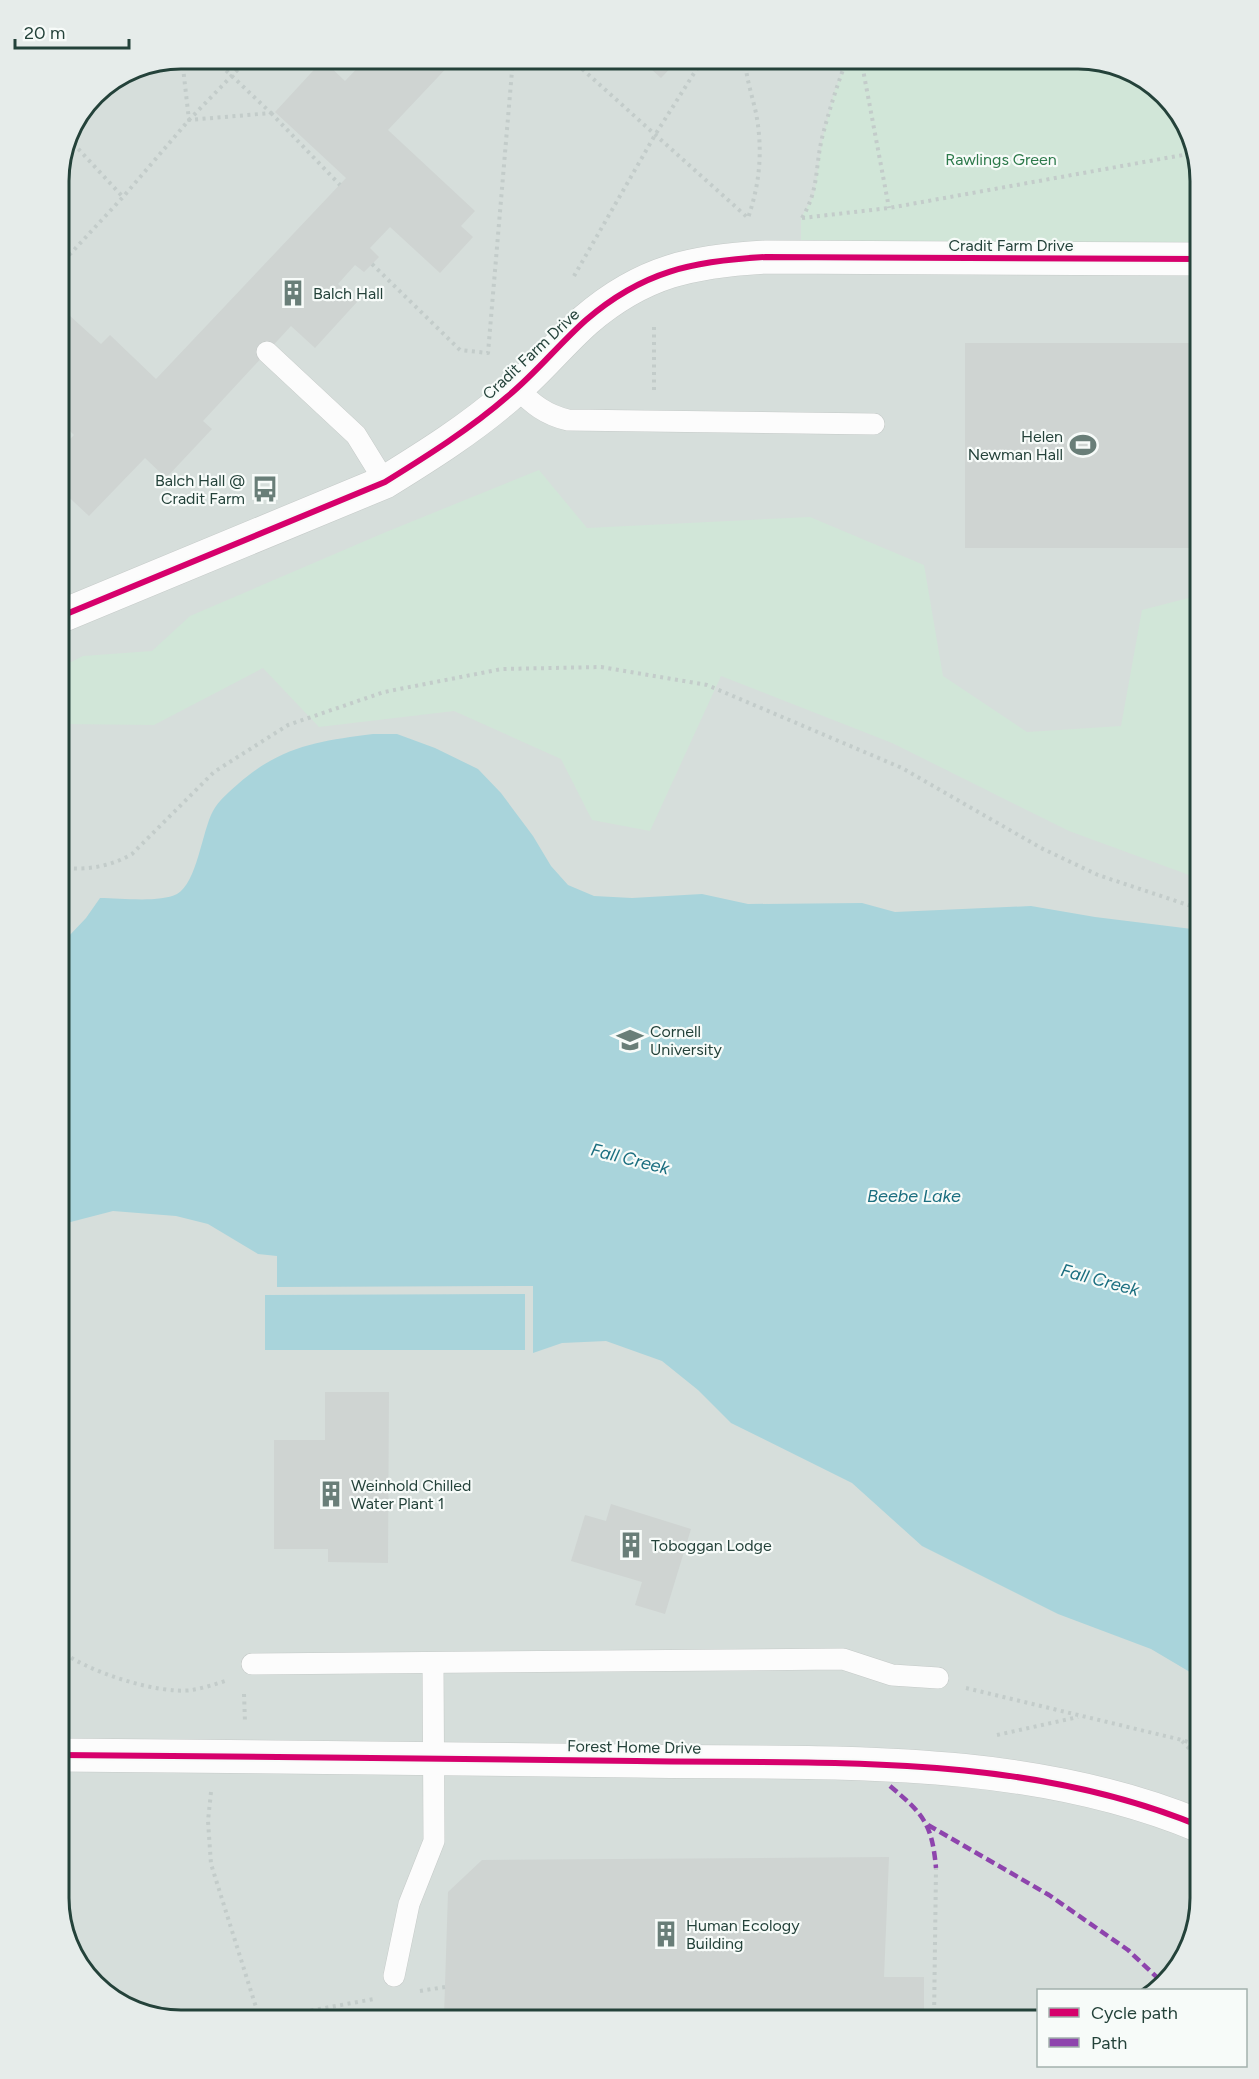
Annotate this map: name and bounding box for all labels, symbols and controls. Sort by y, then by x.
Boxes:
scale bar [15,12,129,50]
text: 20 m [24,22,65,44]
park label: Rawlings Green [945,150,1057,169]
street label: Cradit Farm Drive [949,236,1074,255]
building icon: Balch Hall [278,278,308,308]
place label: Balch Hall [313,284,383,303]
street label: Cradit Farm Drive [479,304,583,404]
place label: Helen Newman Hall [968,427,1063,464]
sports icon: Helen Newman Hall [1068,430,1098,460]
place label: Balch Hall @ Cradit Farm [155,471,245,508]
bus stop icon: Balch Hall @ Cradit Farm [250,474,280,504]
place label: Cornell University [650,1022,722,1059]
school or university icon: Cornell University [615,1025,645,1055]
water label: Fall Creek [588,1139,673,1180]
water label: Beebe Lake [867,1185,961,1207]
water label: Fall Creek [1058,1259,1143,1301]
place label: Weinhold Chilled Water Plant 1 [351,1476,471,1513]
building icon: Weinhold Chilled Water Plant 1 [316,1479,346,1509]
building icon: Toboggan Lodge [616,1530,646,1560]
place label: Toboggan Lodge [651,1536,772,1555]
street label: Forest Home Drive [567,1736,701,1758]
place label: Human Ecology Building [686,1916,800,1953]
building icon: Human Ecology Building [651,1919,681,1949]
legend [1037,1989,1247,2067]
text: Cycle path [1091,2002,1178,2024]
text: Path [1091,2032,1127,2054]

